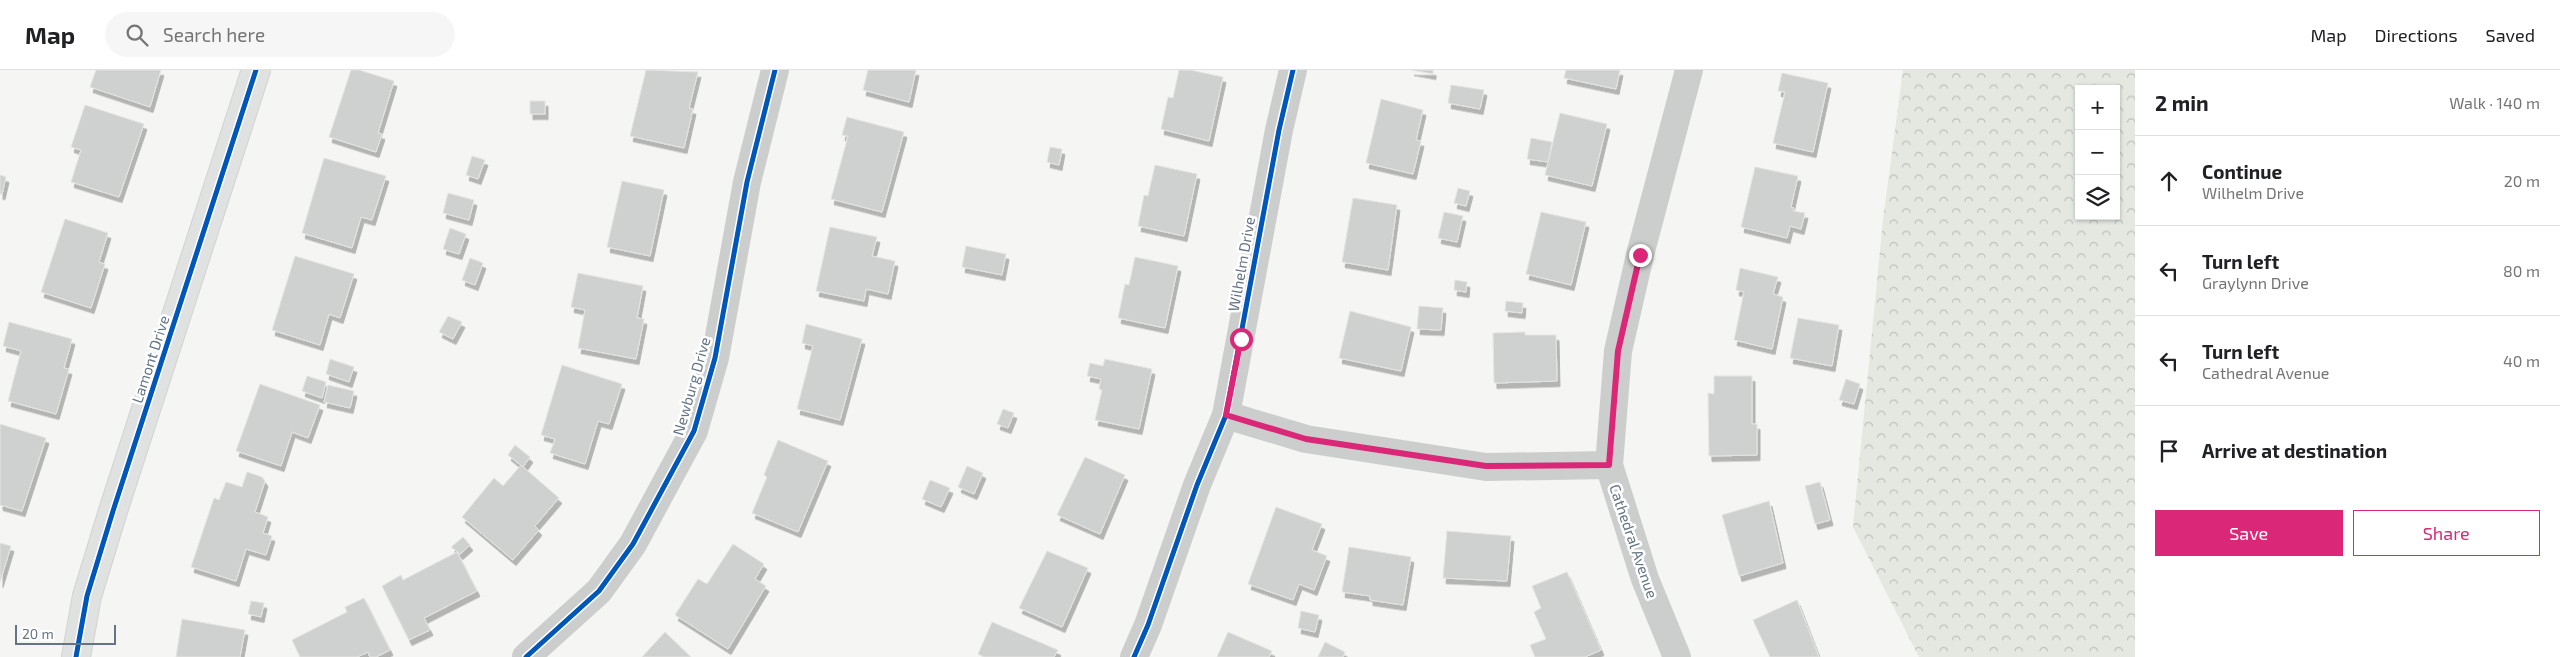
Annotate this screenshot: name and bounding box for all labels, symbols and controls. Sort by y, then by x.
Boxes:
search box [105,12,455,57]
text: Map [25,20,75,49]
icon: search [123,21,151,49]
text: Search here [163,23,265,46]
text: Map [2310,24,2347,46]
text: Directions [2375,24,2458,46]
text: Saved [2486,24,2535,46]
map controls [2075,85,2120,220]
button: + [2075,85,2120,130]
text: 2 min [2155,90,2209,115]
text: Walk · 140 m [2449,93,2540,112]
button: − [2075,130,2120,175]
text: Continue [2202,160,2282,183]
icon: ahead [2155,167,2183,195]
text: 20 m [2504,171,2540,190]
button: layers [2075,175,2120,220]
text: Wilhelm Drive [2202,183,2304,202]
street label: Wilhelm Drive [1224,215,1258,313]
route end [1629,244,1652,267]
text: Turn left [2202,250,2279,273]
icon: left [2155,257,2183,285]
text: 80 m [2503,261,2540,280]
text: Graylynn Drive [2202,273,2309,292]
street label: Lamont Drive [127,313,173,405]
route start [1230,328,1253,351]
street label: Newburg Drive [668,335,714,437]
text: Turn left [2202,340,2279,363]
icon: left [2155,347,2183,375]
text: 40 m [2503,351,2540,370]
text: Cathedral Avenue [2202,363,2329,382]
icon: arrive [2155,437,2183,465]
text: Arrive at destination [2202,439,2387,462]
street label: Cathedral Avenue [1606,482,1662,600]
button: Save [2155,510,2343,556]
button: Share [2353,510,2540,556]
scale bar [15,622,116,645]
text: 20 m [22,625,54,642]

